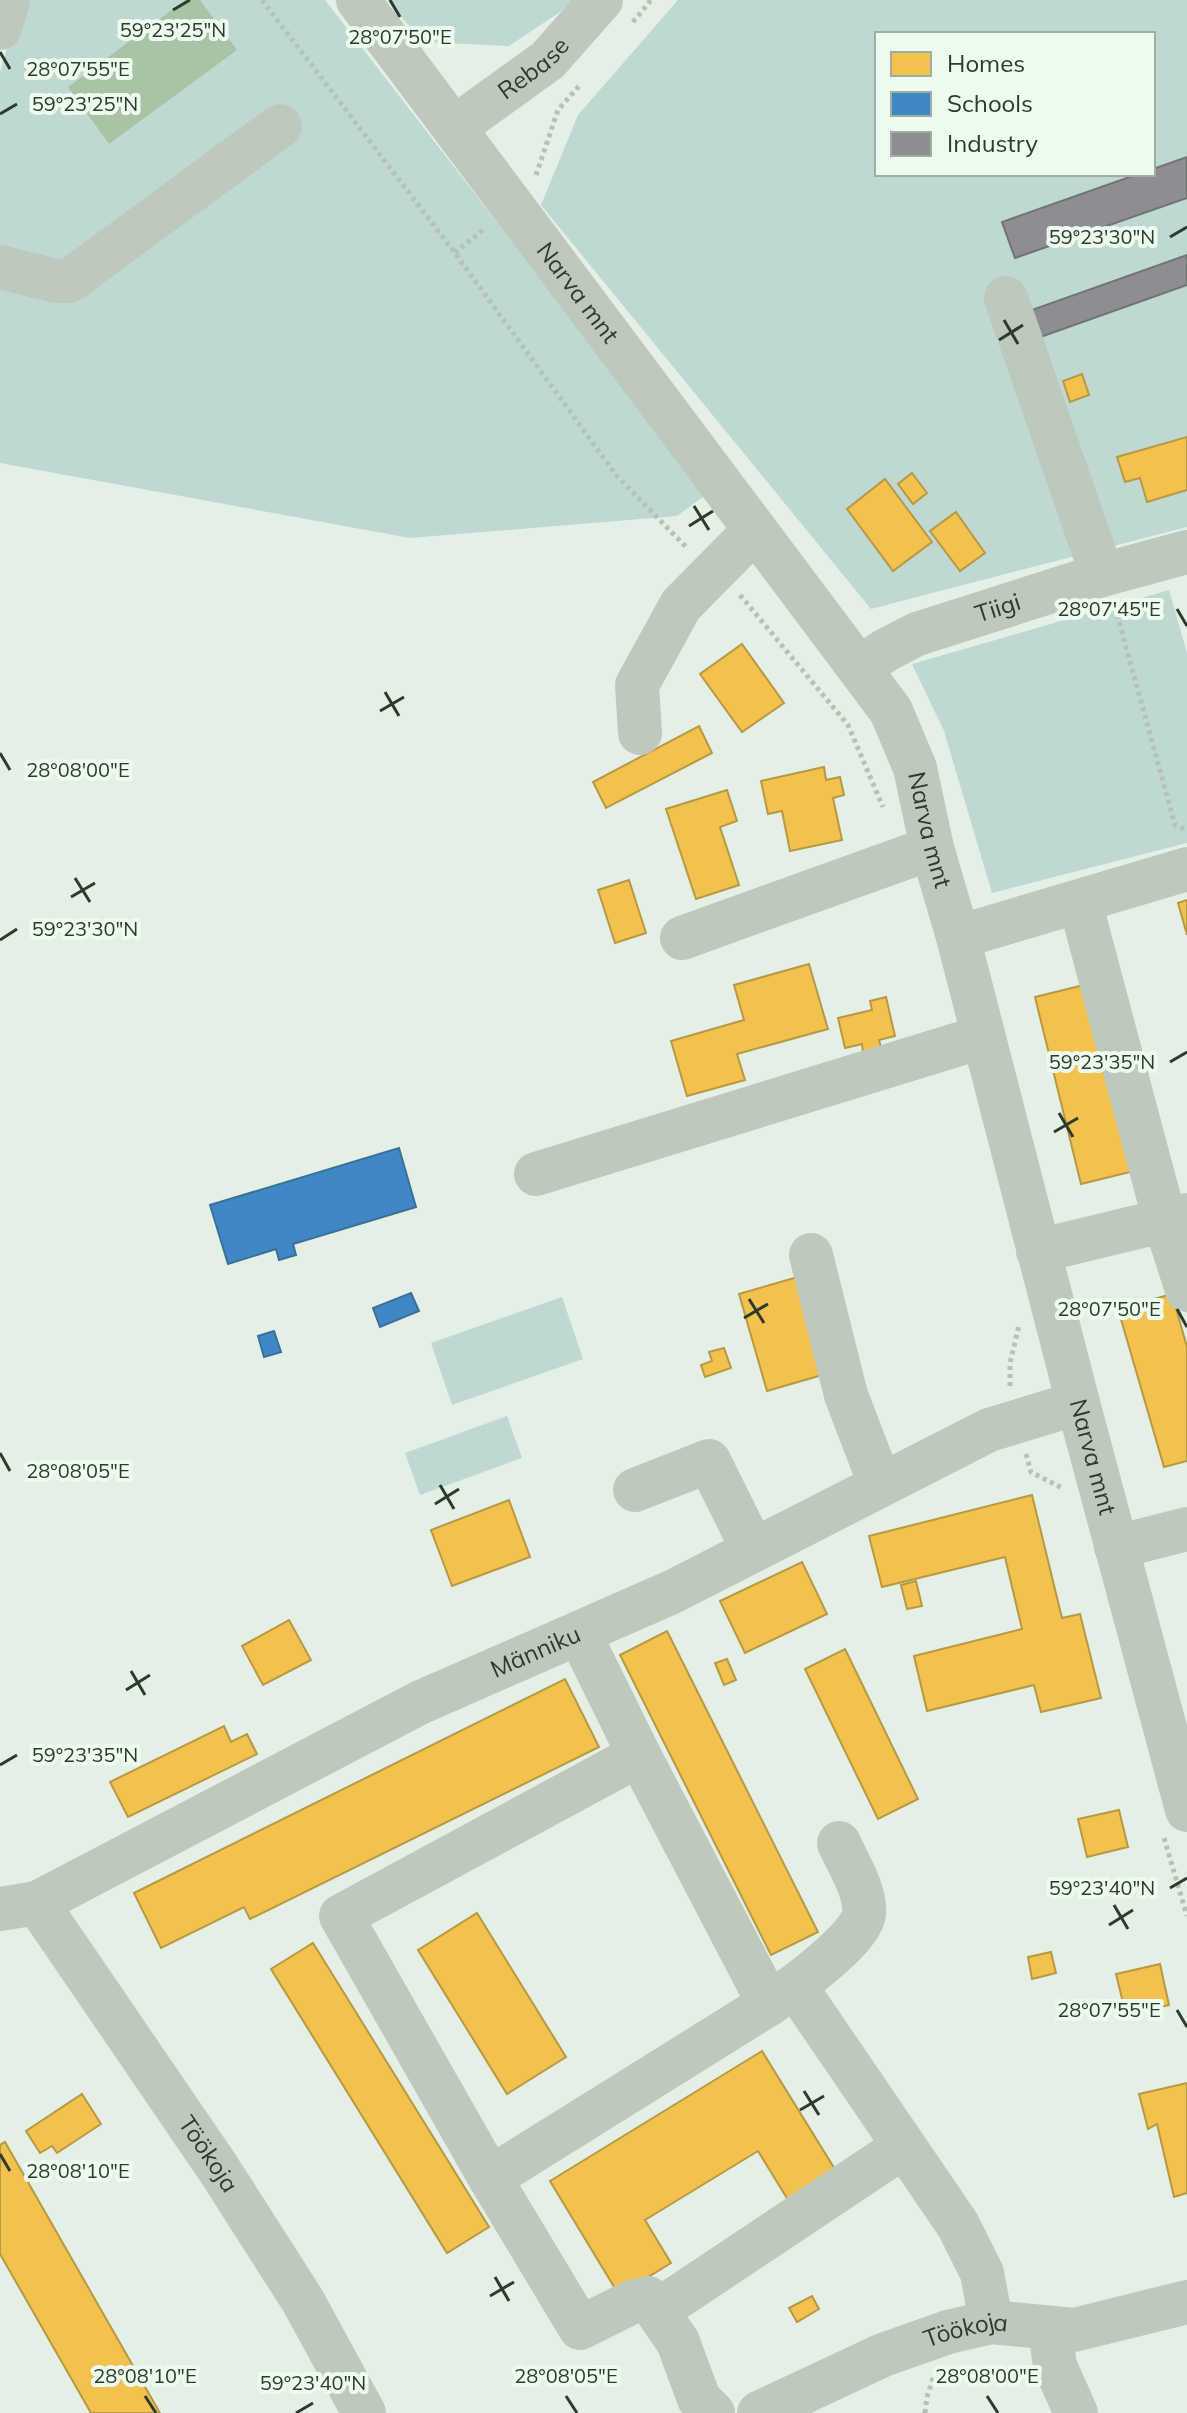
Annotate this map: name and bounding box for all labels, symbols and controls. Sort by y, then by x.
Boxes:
text: 59°23'25"N [120,17,226,42]
text: 28°07'50"E [348,24,452,49]
street label: Rebase [491,31,575,105]
legend [875,32,1155,176]
text: Homes [947,48,1025,78]
text: 28°07'55"E [26,56,130,81]
text: Schools [947,88,1033,118]
text: 59°23'25"N [32,91,138,116]
text: Industry [947,128,1038,158]
text: 59°23'30"N [1049,224,1155,249]
street label: Narva mnt [531,236,626,349]
street label: Tiigi [971,586,1024,629]
text: 28°07'45"E [1057,596,1161,621]
text: 28°08'00"E [26,757,130,782]
street label: Narva mnt [902,769,959,891]
text: 59°23'30"N [32,916,138,941]
text: 59°23'35"N [1049,1049,1155,1074]
text: 28°07'50"E [1057,1296,1161,1321]
street label: Narva mnt [1064,1396,1123,1518]
text: 28°08'05"E [26,1458,130,1483]
street label: Männiku [486,1618,585,1684]
text: 59°23'35"N [32,1742,138,1767]
text: 59°23'40"N [1049,1875,1155,1900]
text: 28°07'55"E [1057,1997,1161,2022]
street label: Töökoja [173,2109,246,2198]
text: 28°08'10"E [26,2158,130,2183]
street label: Töökoja [919,2306,1009,2353]
text: 28°08'10"E [93,2363,197,2388]
text: 28°08'05"E [514,2363,618,2388]
text: 28°08'00"E [935,2363,1039,2388]
text: 59°23'40"N [260,2370,366,2395]

